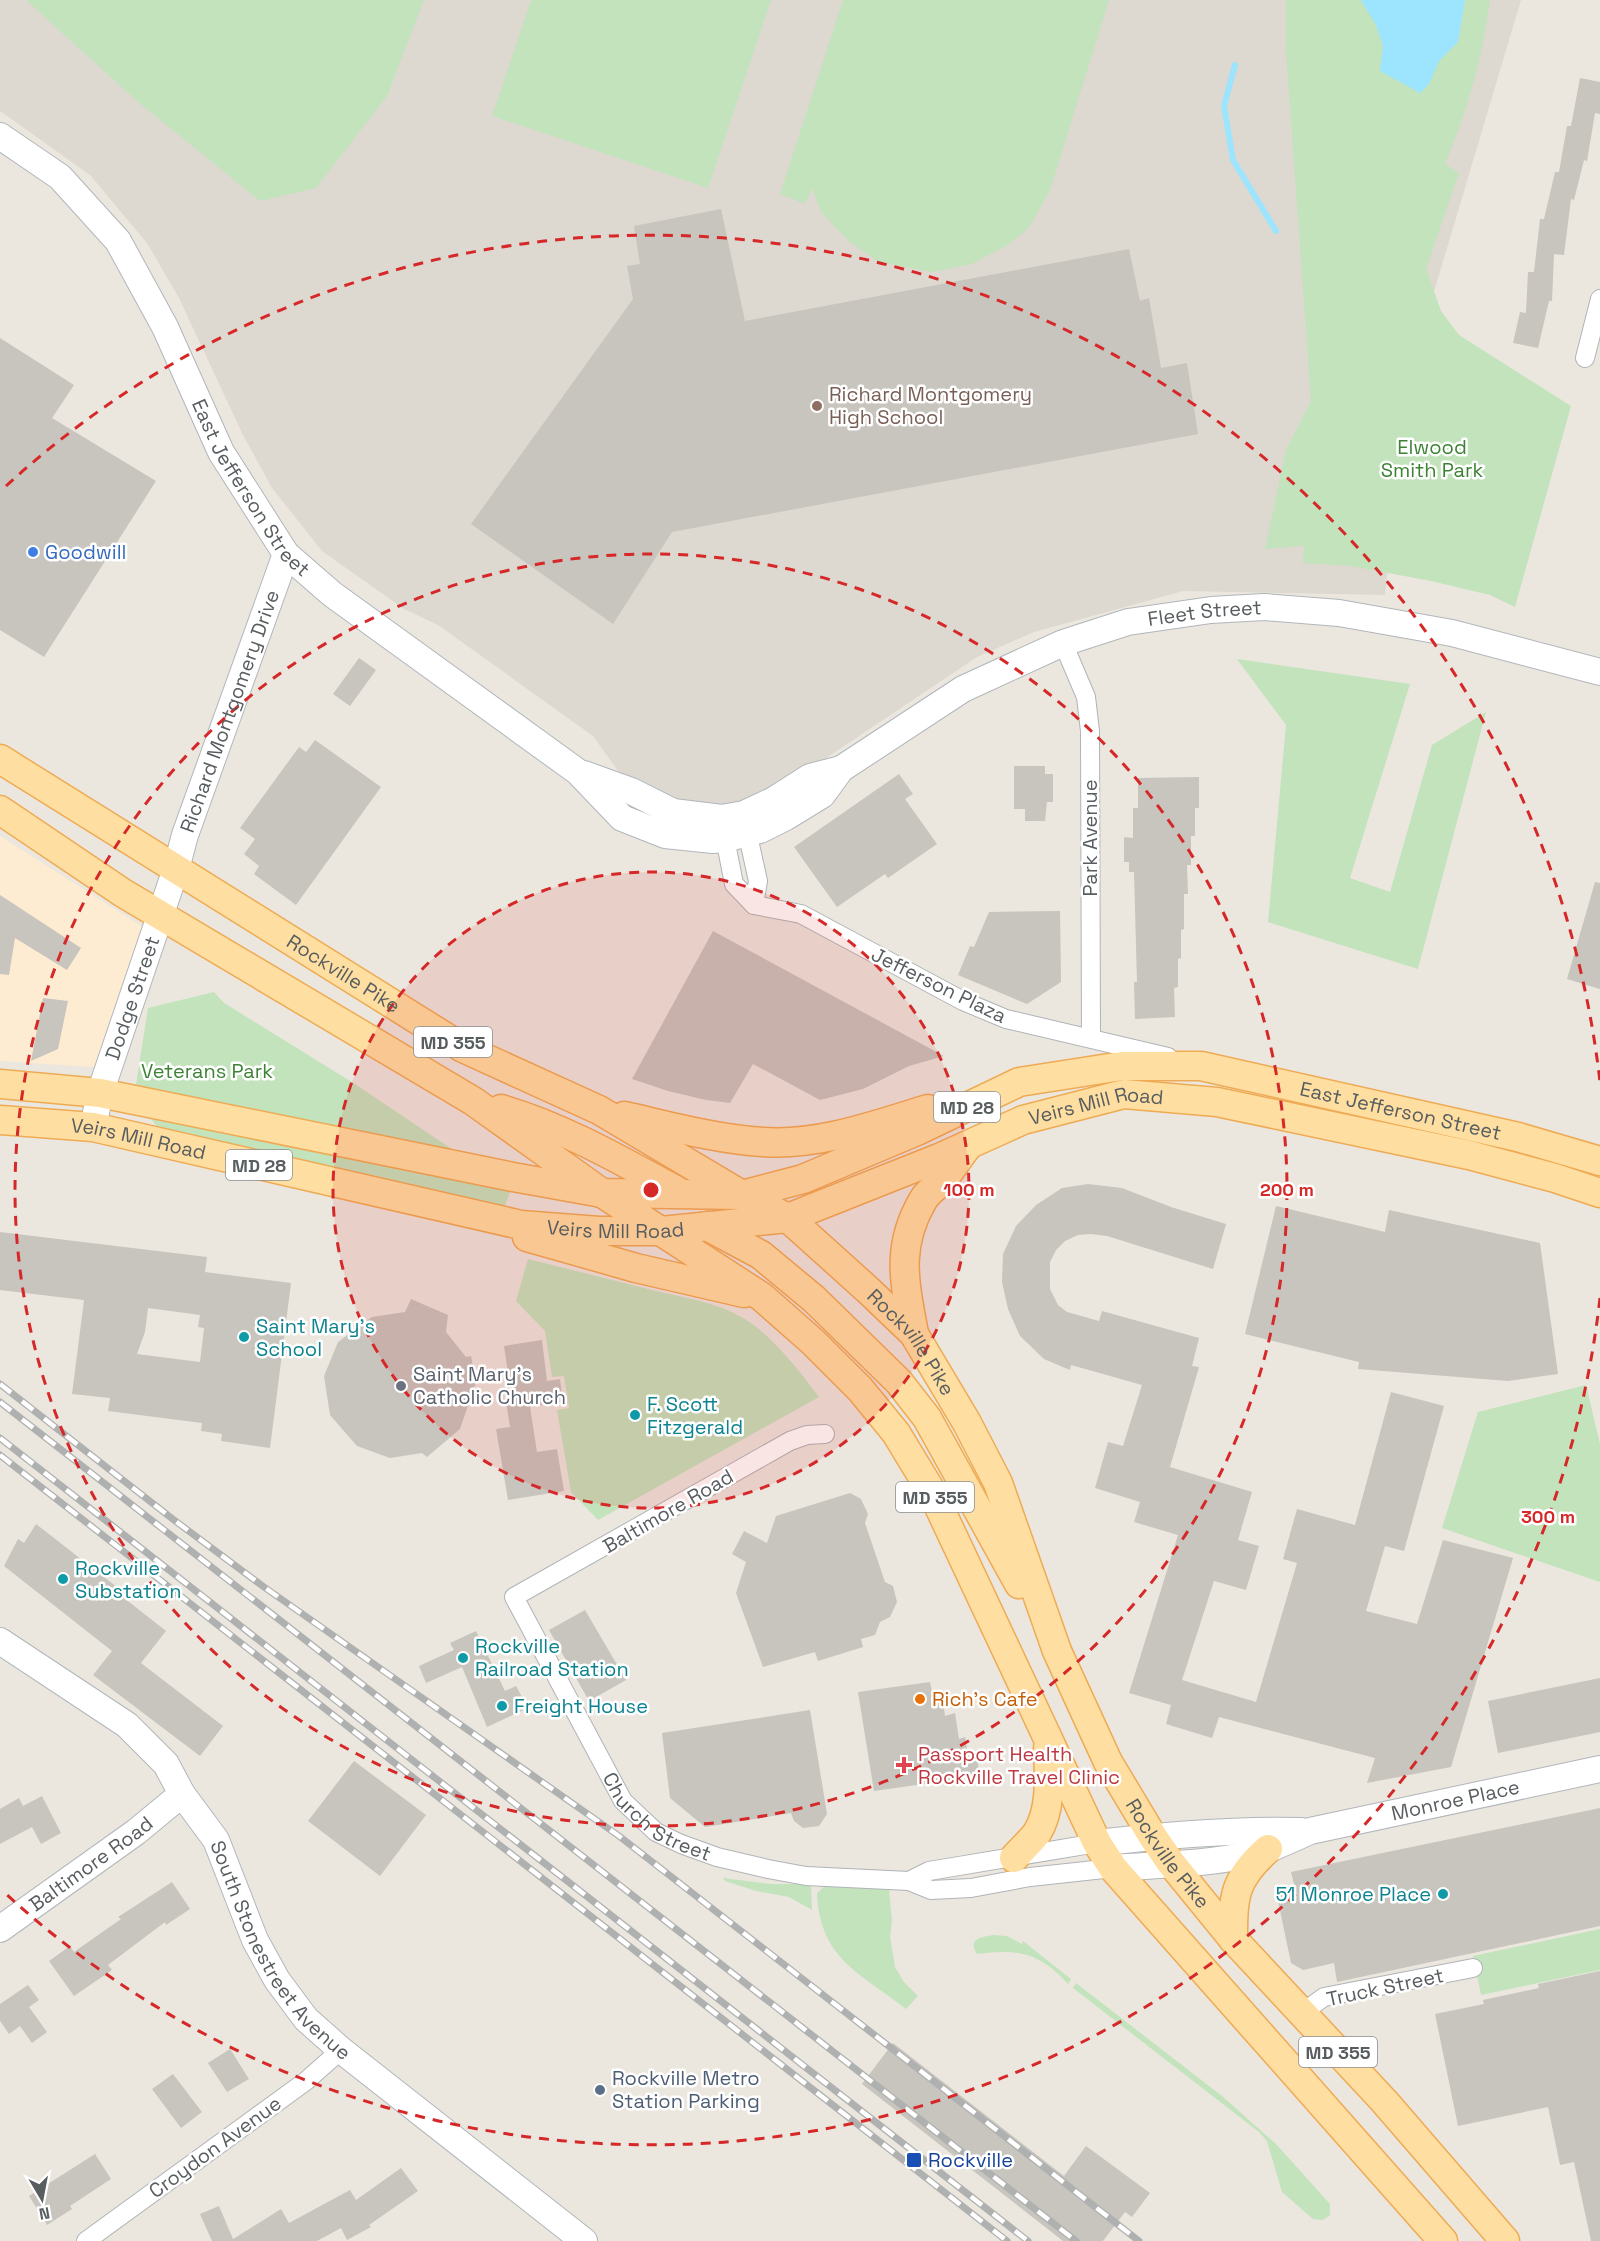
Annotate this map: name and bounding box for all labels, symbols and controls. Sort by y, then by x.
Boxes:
place label: Richard Montgomery High School [829,381,1032,430]
street label: East Jefferson Street [186,395,316,582]
marker: Richard Montgomery High School [810,399,824,413]
park label: Elwood Smith Park [1381,434,1484,483]
place label: Goodwill [45,539,127,565]
marker: Goodwill [26,545,40,559]
street label: Richard Montgomery Drive [174,586,285,836]
street label: Fleet Street [1146,594,1262,632]
street label: Park Avenue [1077,779,1103,897]
street label: Rockville Pike [282,928,405,1019]
street label: Dodge Street [99,933,165,1064]
street label: Jefferson Plaza [867,941,1011,1029]
road number: MD 355 [414,1027,492,1057]
park label: Veterans Park [141,1058,273,1084]
street label: East Jefferson Street [1297,1076,1504,1146]
street label: Veirs Mill Road [1026,1081,1165,1131]
road number: MD 28 [934,1092,1000,1122]
street label: Veirs Mill Road [70,1112,209,1165]
road number: MD 28 [226,1150,292,1180]
text: 100 m [943,1178,995,1201]
text: 200 m [1260,1178,1314,1201]
centre of rings [641,1180,661,1200]
street label: Veirs Mill Road [546,1214,685,1244]
street label: Rockville Pike [862,1283,961,1400]
place label: Saint Mary's School [256,1313,375,1362]
marker: Saint Mary's School [237,1330,251,1344]
place label: Saint Mary's Catholic Church [413,1361,566,1410]
marker: Saint Mary's Catholic Church [394,1379,408,1393]
place label: F. Scott Fitzgerald [647,1391,743,1440]
marker: F. Scott Fitzgerald [628,1408,642,1422]
street label: Baltimore Road [598,1463,738,1559]
road number: MD 355 [896,1482,974,1512]
text: 300 m [1521,1505,1575,1528]
place label: Rockville Substation [75,1555,181,1604]
marker: Rockville Substation [56,1572,70,1586]
place label: Rockville Railroad Station [475,1633,629,1682]
marker: Rockville Railroad Station [456,1651,470,1665]
place label: Rich's Cafe [932,1686,1038,1712]
marker: Rich's Cafe [913,1692,927,1706]
place label: Freight House [514,1693,648,1719]
marker: Freight House [495,1699,509,1713]
place label: Passport Health Rockville Travel Clinic [918,1741,1120,1790]
marker: Passport Health Rockville Travel Clinic [895,1756,913,1774]
street label: Church Street [597,1768,715,1867]
street label: Monroe Place [1389,1774,1522,1826]
street label: Rockville Pike [1120,1794,1216,1914]
street label: Baltimore Road [24,1810,158,1917]
street label: South Stonestreet Avenue [204,1837,356,2066]
place label: 51 Monroe Place [1275,1881,1431,1907]
marker: 51 Monroe Place [1436,1887,1450,1901]
street label: Truck Street [1324,1962,1446,2012]
road number: MD 355 [1299,2037,1377,2067]
place label: Rockville Metro Station Parking [612,2065,760,2114]
marker: Rockville Metro Station Parking [593,2083,607,2097]
street label: Croydon Avenue [144,2090,286,2204]
place label: Rockville [928,2147,1013,2173]
marker: Rockville [905,2151,923,2169]
north arrow [12,2169,72,2229]
text: N [37,2202,52,2225]

